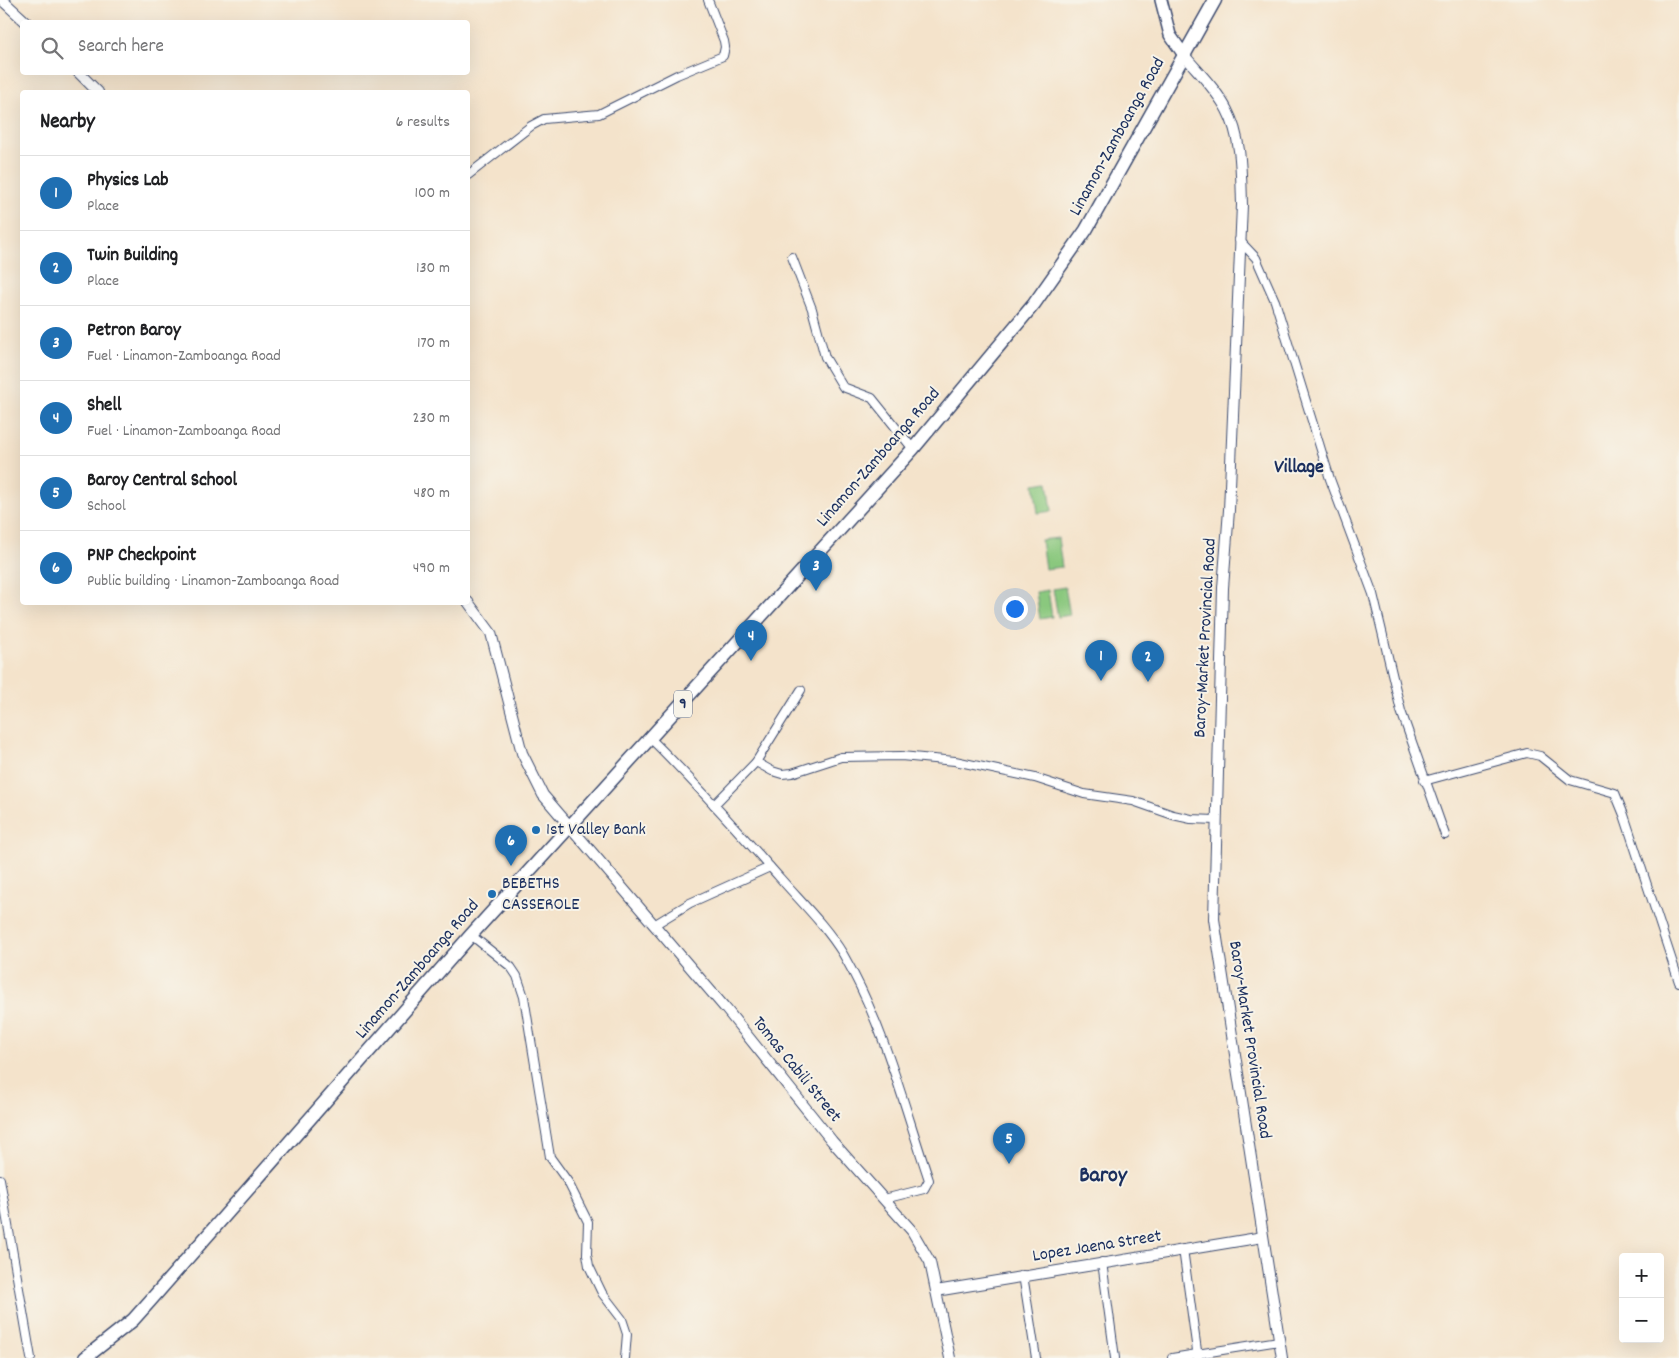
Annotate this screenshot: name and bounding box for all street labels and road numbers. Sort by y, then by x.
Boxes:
street label: Linamon-Zamboanga Road [1064,53,1172,221]
street label: Linamon-Zamboanga Road [811,383,947,533]
street label: Baroy-Market Provincial Road [1188,538,1224,738]
road number: 9 [674,691,692,718]
street label: Linamon-Zamboanga Road [350,895,486,1045]
street label: Baroy-Market Provincial Road [1221,939,1277,1141]
street label: Tomas Cabili Street [745,1012,847,1129]
street label: Lopez Jaena Street [1031,1224,1164,1270]

